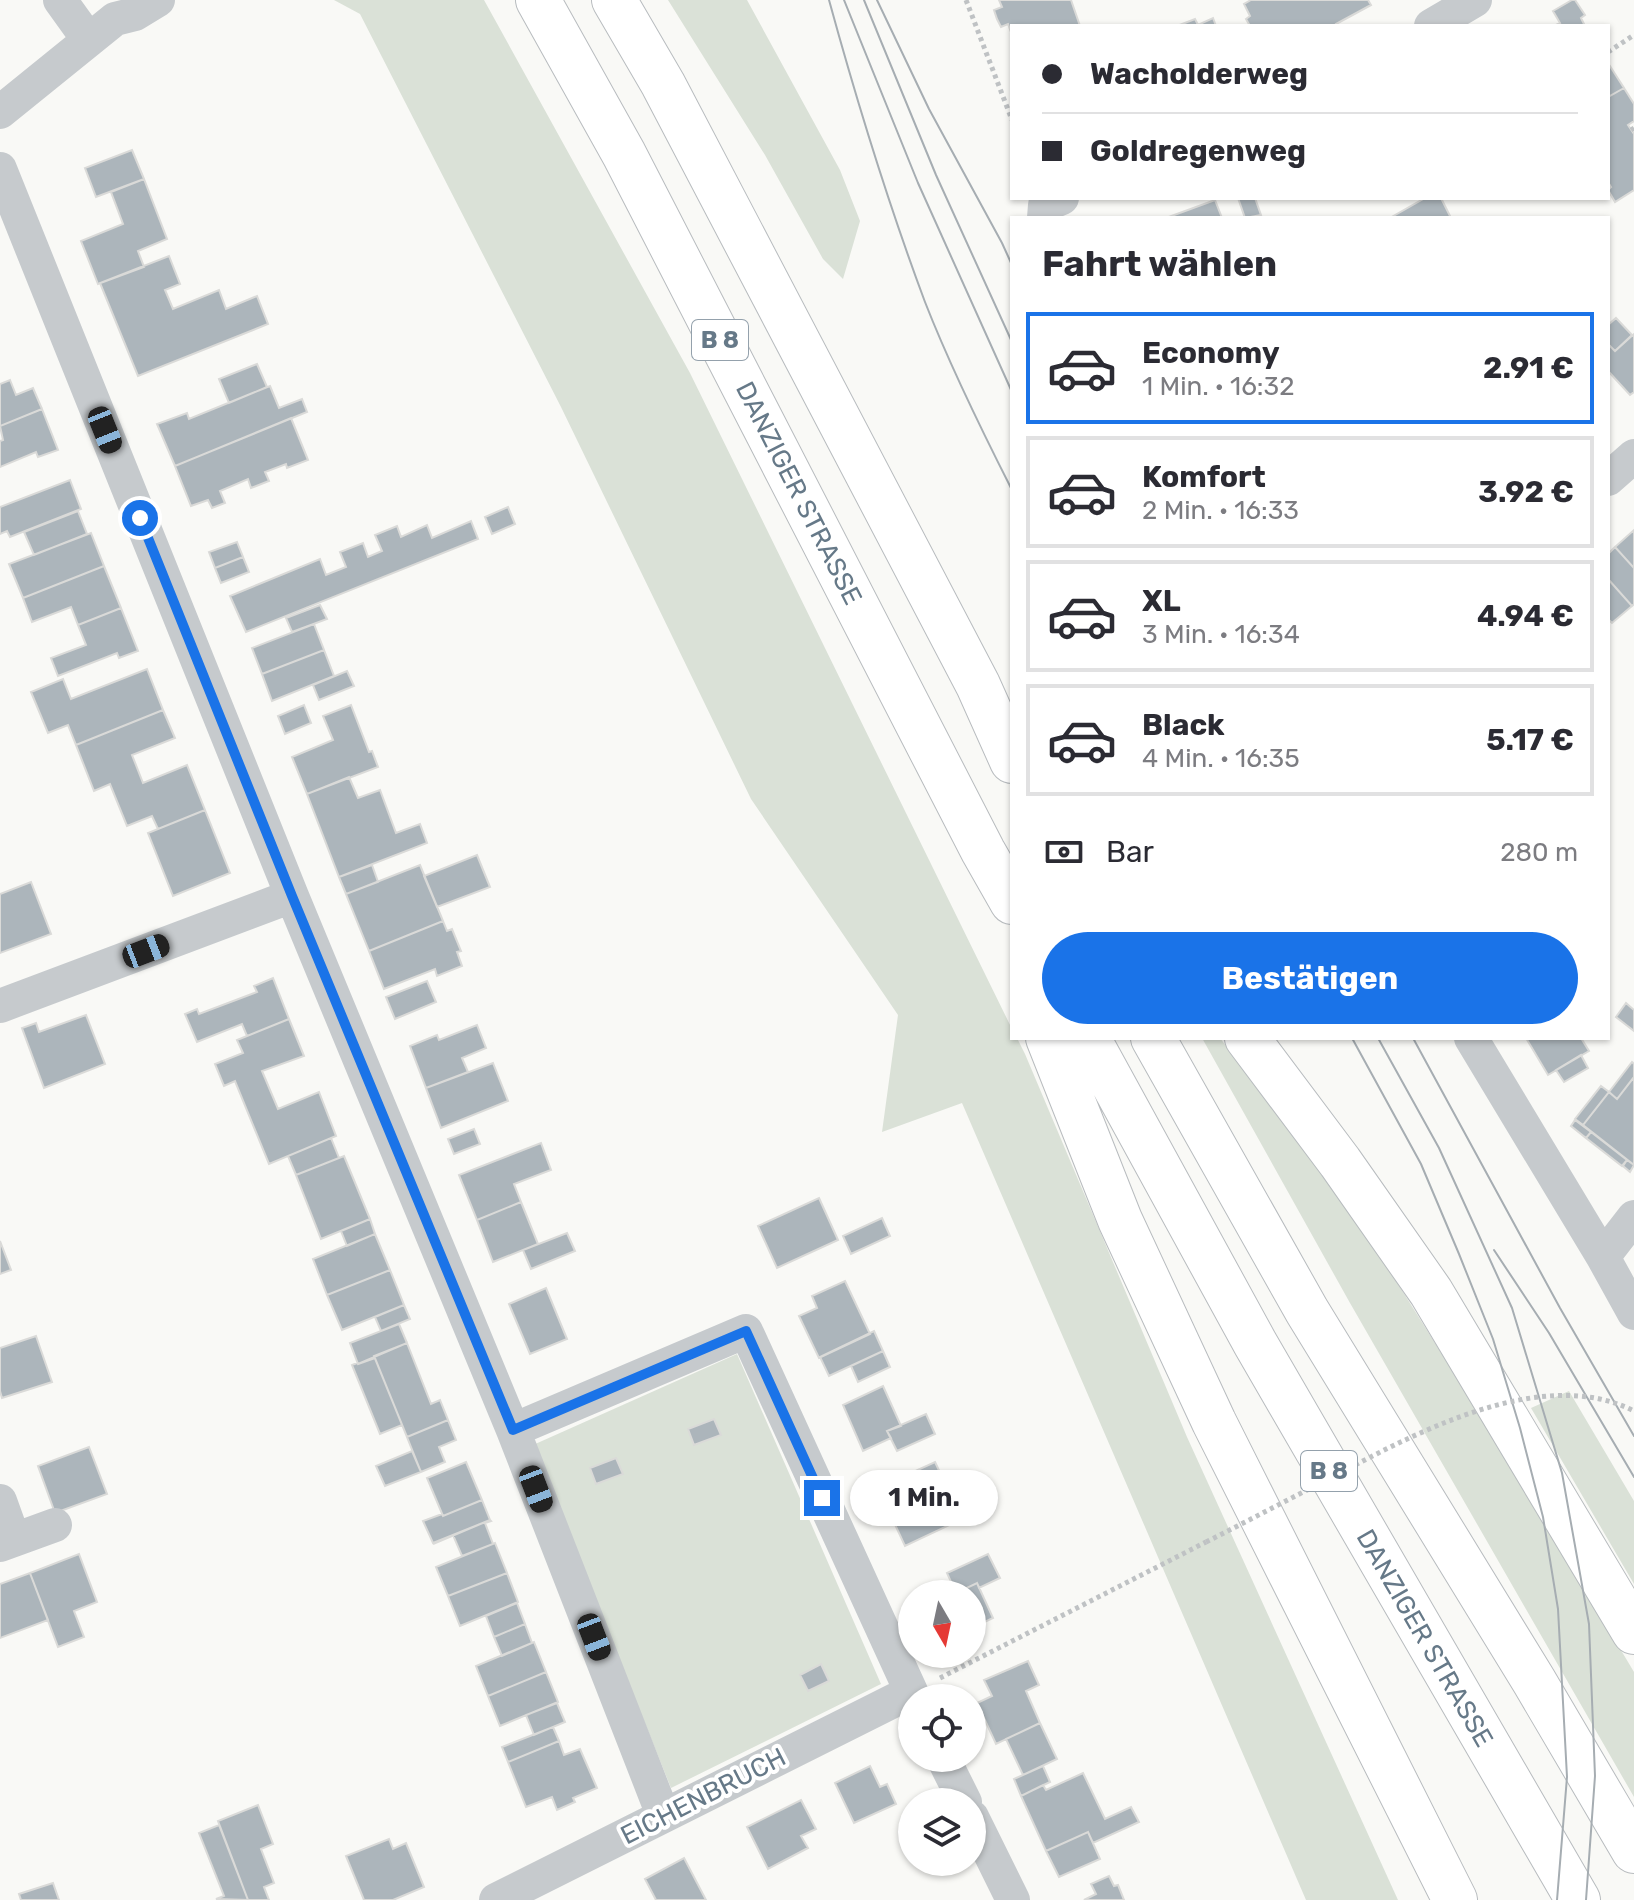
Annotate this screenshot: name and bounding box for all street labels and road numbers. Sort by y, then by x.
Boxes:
road number: B 8 [692,320,748,360]
street label: DANZIGER STRASSE [729,377,868,610]
road number: B 8 [1301,1451,1357,1491]
street label: DANZIGER STRASSE [1350,1524,1499,1753]
street label: EICHENBRUCH [616,1742,791,1851]

